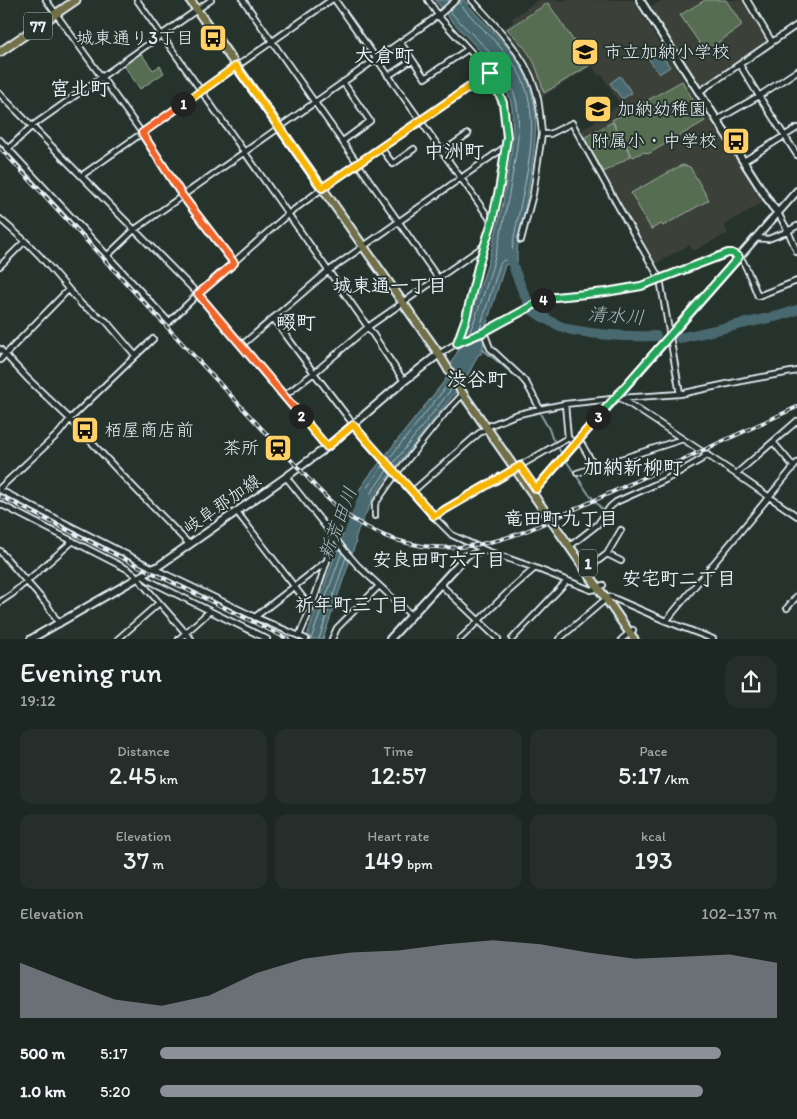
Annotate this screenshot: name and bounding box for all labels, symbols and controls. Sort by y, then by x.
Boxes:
road number: 77 [24,12,52,40]
bus stop icon: 城東通り3丁目 [198,23,228,53]
place label: 城東通り3丁目 [76,27,194,49]
school or university icon: 市立加納小学校 [570,37,600,67]
place label: 市立加納小学校 [604,41,730,63]
district label: 大倉町 [354,43,414,67]
pin [469,52,511,94]
icon: arrive [476,59,504,87]
district label: 宮北町 [50,76,110,100]
pin: 1 [170,92,196,116]
school or university icon: 加納幼稚園 [583,94,613,124]
text: 1 [180,96,187,113]
place label: 加納幼稚園 [617,98,707,120]
bus stop icon: 附属小・中学校 [721,126,751,156]
place label: 附属小・中学校 [591,130,717,152]
district label: 中洲町 [424,139,484,163]
district label: 城東通一丁目 [333,274,447,297]
pin: 4 [530,288,556,312]
text: 4 [539,292,548,309]
water label: 清水川 [587,302,645,329]
district label: 畷町 [276,310,316,334]
district label: 渋谷町 [447,367,507,391]
pin: 2 [288,404,314,428]
pin: 3 [586,404,610,430]
text: 2 [298,408,305,425]
text: 3 [595,409,602,426]
bus stop icon: 栢屋商店前 [70,415,100,445]
place label: 栢屋商店前 [104,419,194,441]
station icon: 茶所 [263,433,293,463]
place label: 茶所 [223,437,259,459]
district label: 加納新柳町 [583,455,683,479]
street label: 岐阜那加線 [179,469,265,539]
water label: 新荒田川 [313,484,362,563]
district label: 竜田町九丁目 [504,507,618,530]
district label: 安良田町六丁目 [372,548,506,571]
road number: 1 [579,550,597,576]
district label: 安宅町二丁目 [622,567,736,590]
district label: 祈年町三丁目 [295,593,409,616]
text: Evening run [20,655,162,689]
button: share [725,656,777,708]
text: 19:12 [20,691,56,710]
text: Distance [117,743,170,760]
text: Time [384,743,413,760]
text: Pace [639,743,668,760]
text: 2.45 [109,760,156,790]
text: 12:57 [370,760,427,790]
text: 5:17 [618,760,661,790]
text: km [156,771,178,788]
text: /km [661,771,689,788]
text: Elevation [116,828,171,845]
text: Heart rate [368,828,429,845]
text: kcal [641,828,666,845]
text: 37 [123,845,149,875]
text: 149 [364,845,404,875]
text: 193 [634,845,673,875]
text: m [149,856,164,873]
text: bpm [404,856,433,873]
text: Elevation [20,904,84,923]
text: 102–137 m [701,904,777,923]
text: 500 m [20,1044,65,1063]
text: 5:17 [100,1044,128,1063]
text: 1.0 km [20,1082,66,1101]
text: 5:20 [100,1082,131,1101]

